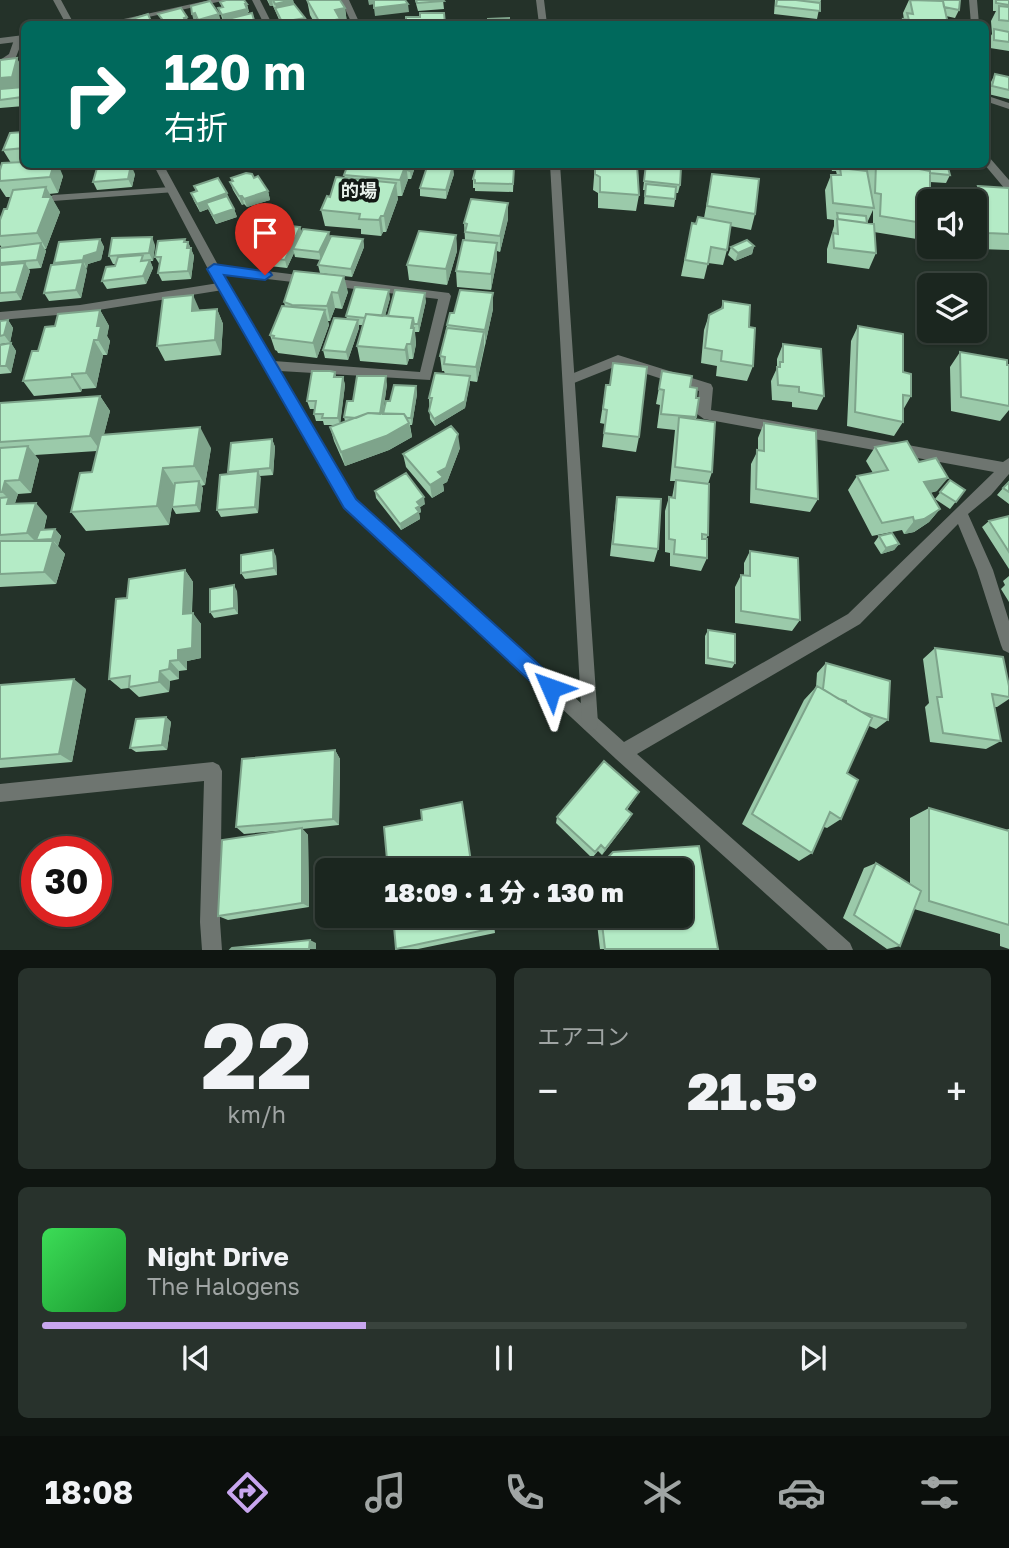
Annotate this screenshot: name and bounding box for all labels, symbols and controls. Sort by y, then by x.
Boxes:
text: 120 m [164,42,306,101]
icon: right [49,49,140,140]
text: 右折 [164,108,228,146]
district label: 的場 [341,179,377,201]
map controls [917,189,987,343]
button: sound [917,189,987,259]
pin [235,203,295,275]
icon: arrive [246,214,284,252]
button: layers [917,273,987,343]
position arrow [514,651,588,725]
speed limit sign: 30 [21,836,112,927]
text: 18:09 · 1 分 · 130 m [384,877,624,908]
text: 22 [201,1000,312,1109]
text: エアコン [538,1022,630,1050]
text: 21.5° [687,1059,817,1121]
text: − [538,1068,558,1113]
text: + [946,1068,967,1113]
text: km/h [227,1100,286,1128]
text: Night Drive [147,1241,289,1272]
text: The Halogens [147,1272,300,1300]
icon: previous [177,1339,215,1377]
icon: pause [485,1339,523,1377]
icon: next [794,1339,832,1377]
icon: directions [223,1468,272,1517]
icon: music [361,1468,410,1517]
icon: phone [500,1468,549,1517]
icon: climate [638,1468,687,1517]
icon: car [777,1468,826,1517]
icon: filters [915,1468,964,1517]
text: 18:08 [45,1473,133,1511]

